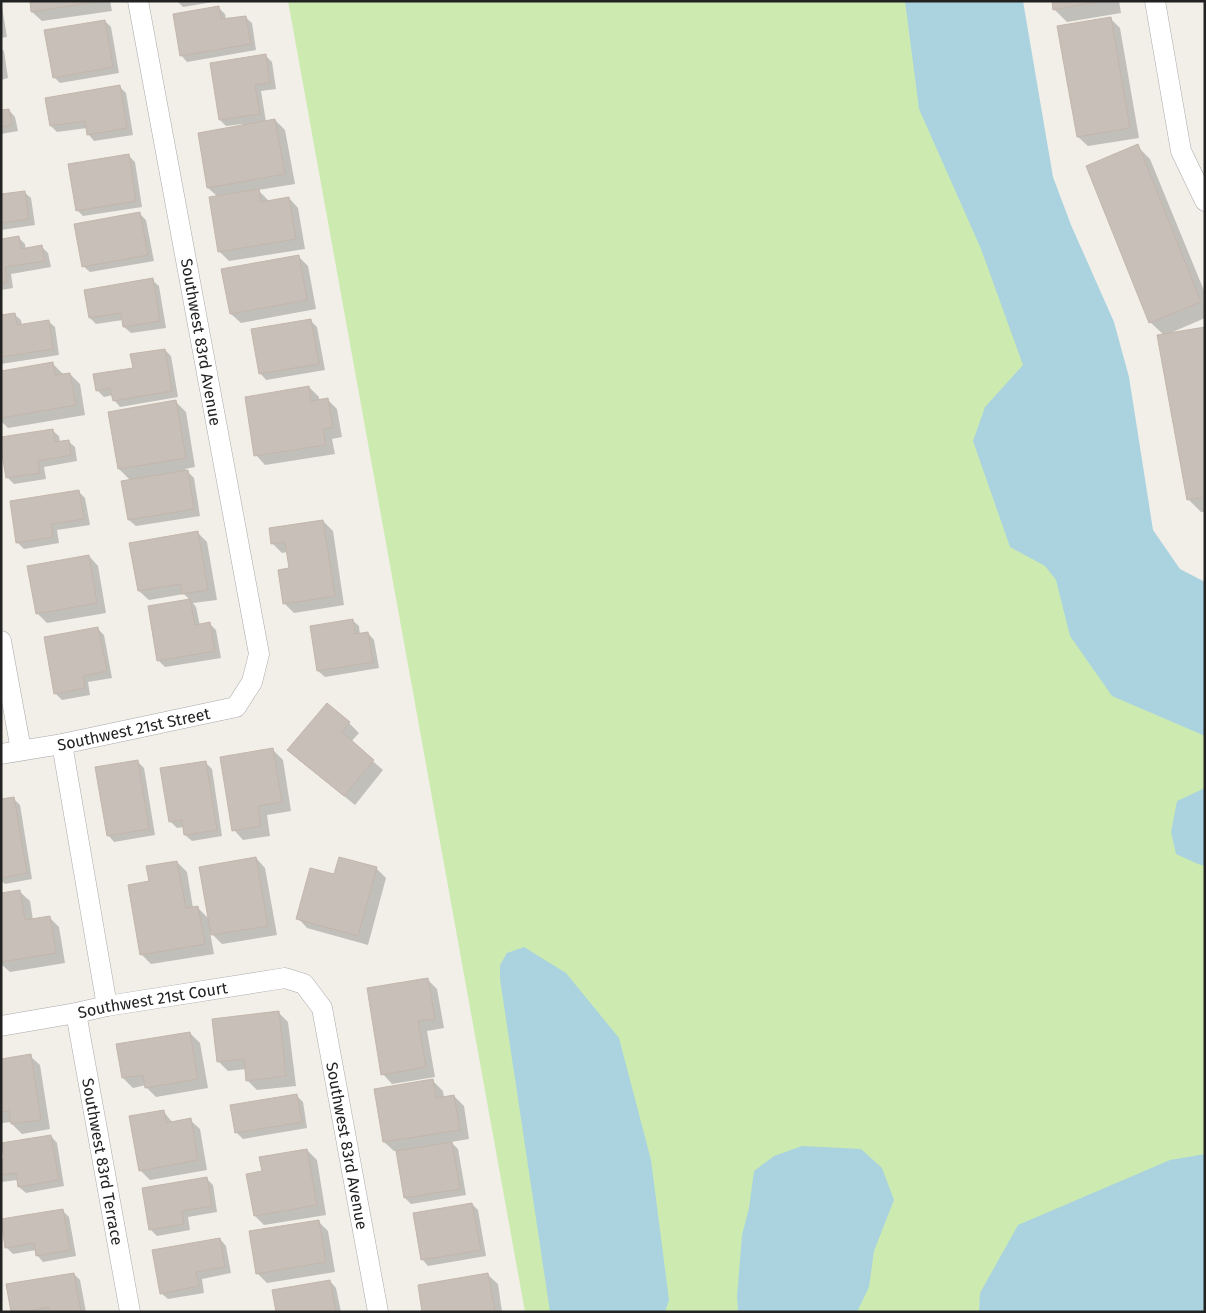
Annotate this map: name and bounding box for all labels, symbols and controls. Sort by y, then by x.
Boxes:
street label: Southwest 83rd Avenue [177,257,225,427]
street label: Southwest 21st Street [56,703,212,754]
street label: Southwest 21st Court [76,978,229,1022]
street label: Southwest 83rd Avenue [323,1060,372,1231]
street label: Southwest 83rd Terrace [78,1077,127,1247]

